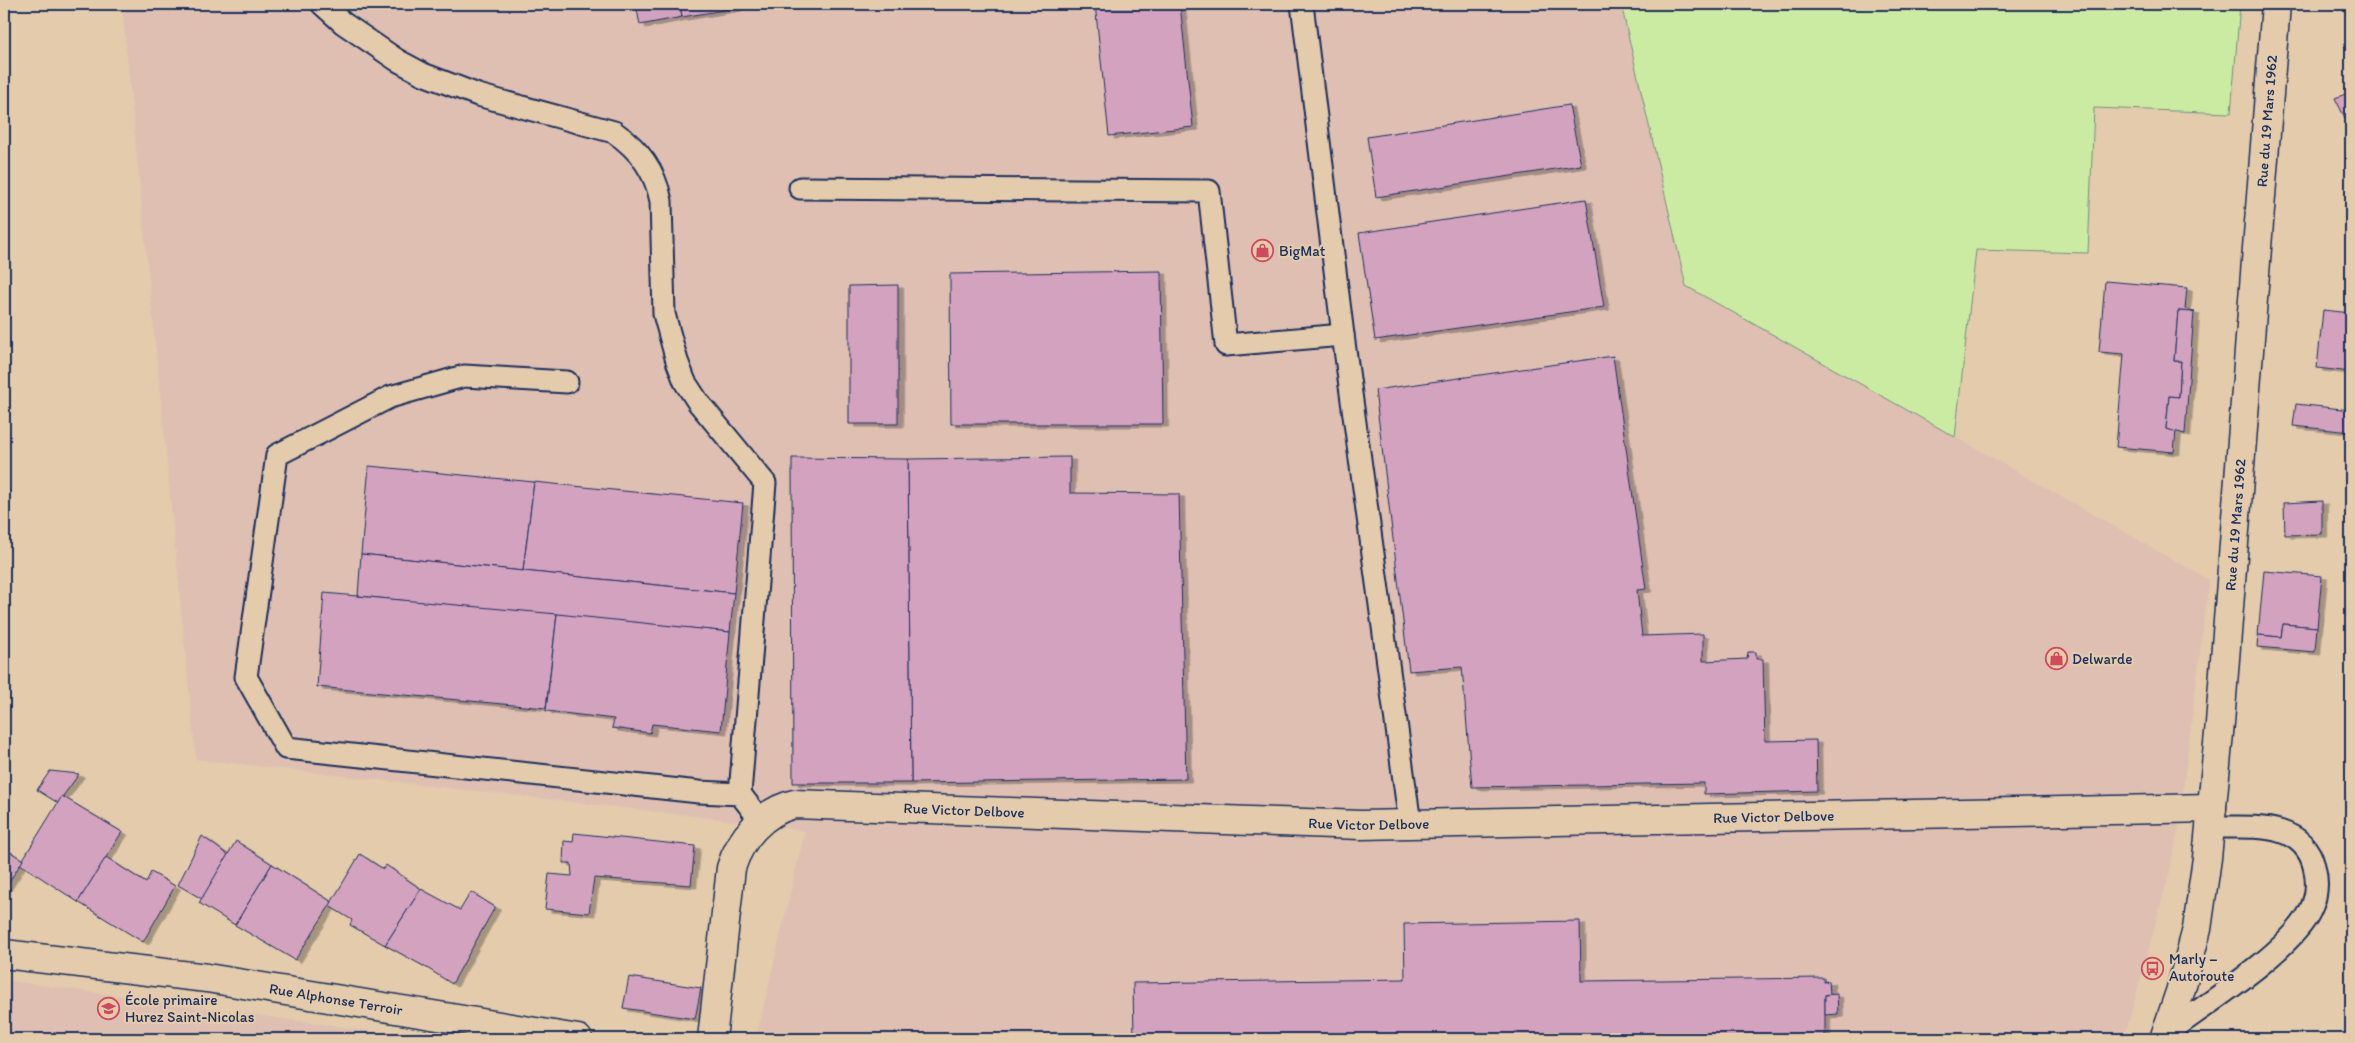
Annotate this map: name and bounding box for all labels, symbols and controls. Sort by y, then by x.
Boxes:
street label: Rue du 19 Mars 1962 [2253,54,2281,188]
shop icon: BigMat [1251,239,1275,263]
place label: BigMat [1279,242,1326,260]
street label: Rue du 19 Mars 1962 [2221,458,2250,592]
shop icon: Delwarde [2044,647,2068,671]
place label: Delwarde [2072,650,2132,668]
street label: Rue Victor Delbove [903,799,1025,822]
street label: Rue Victor Delbove [1713,807,1834,827]
street label: Rue Victor Delbove [1308,814,1430,834]
place label: Marly – Autoroute [2169,950,2234,985]
bus stop icon: Marly – Autoroute [2141,956,2165,980]
street label: Rue Alphonse Terroir [268,979,404,1019]
place label: École primaire Hurez Saint-Nicolas [125,991,255,1026]
school or university icon: École primaire Hurez Saint-Nicolas [97,997,121,1021]

